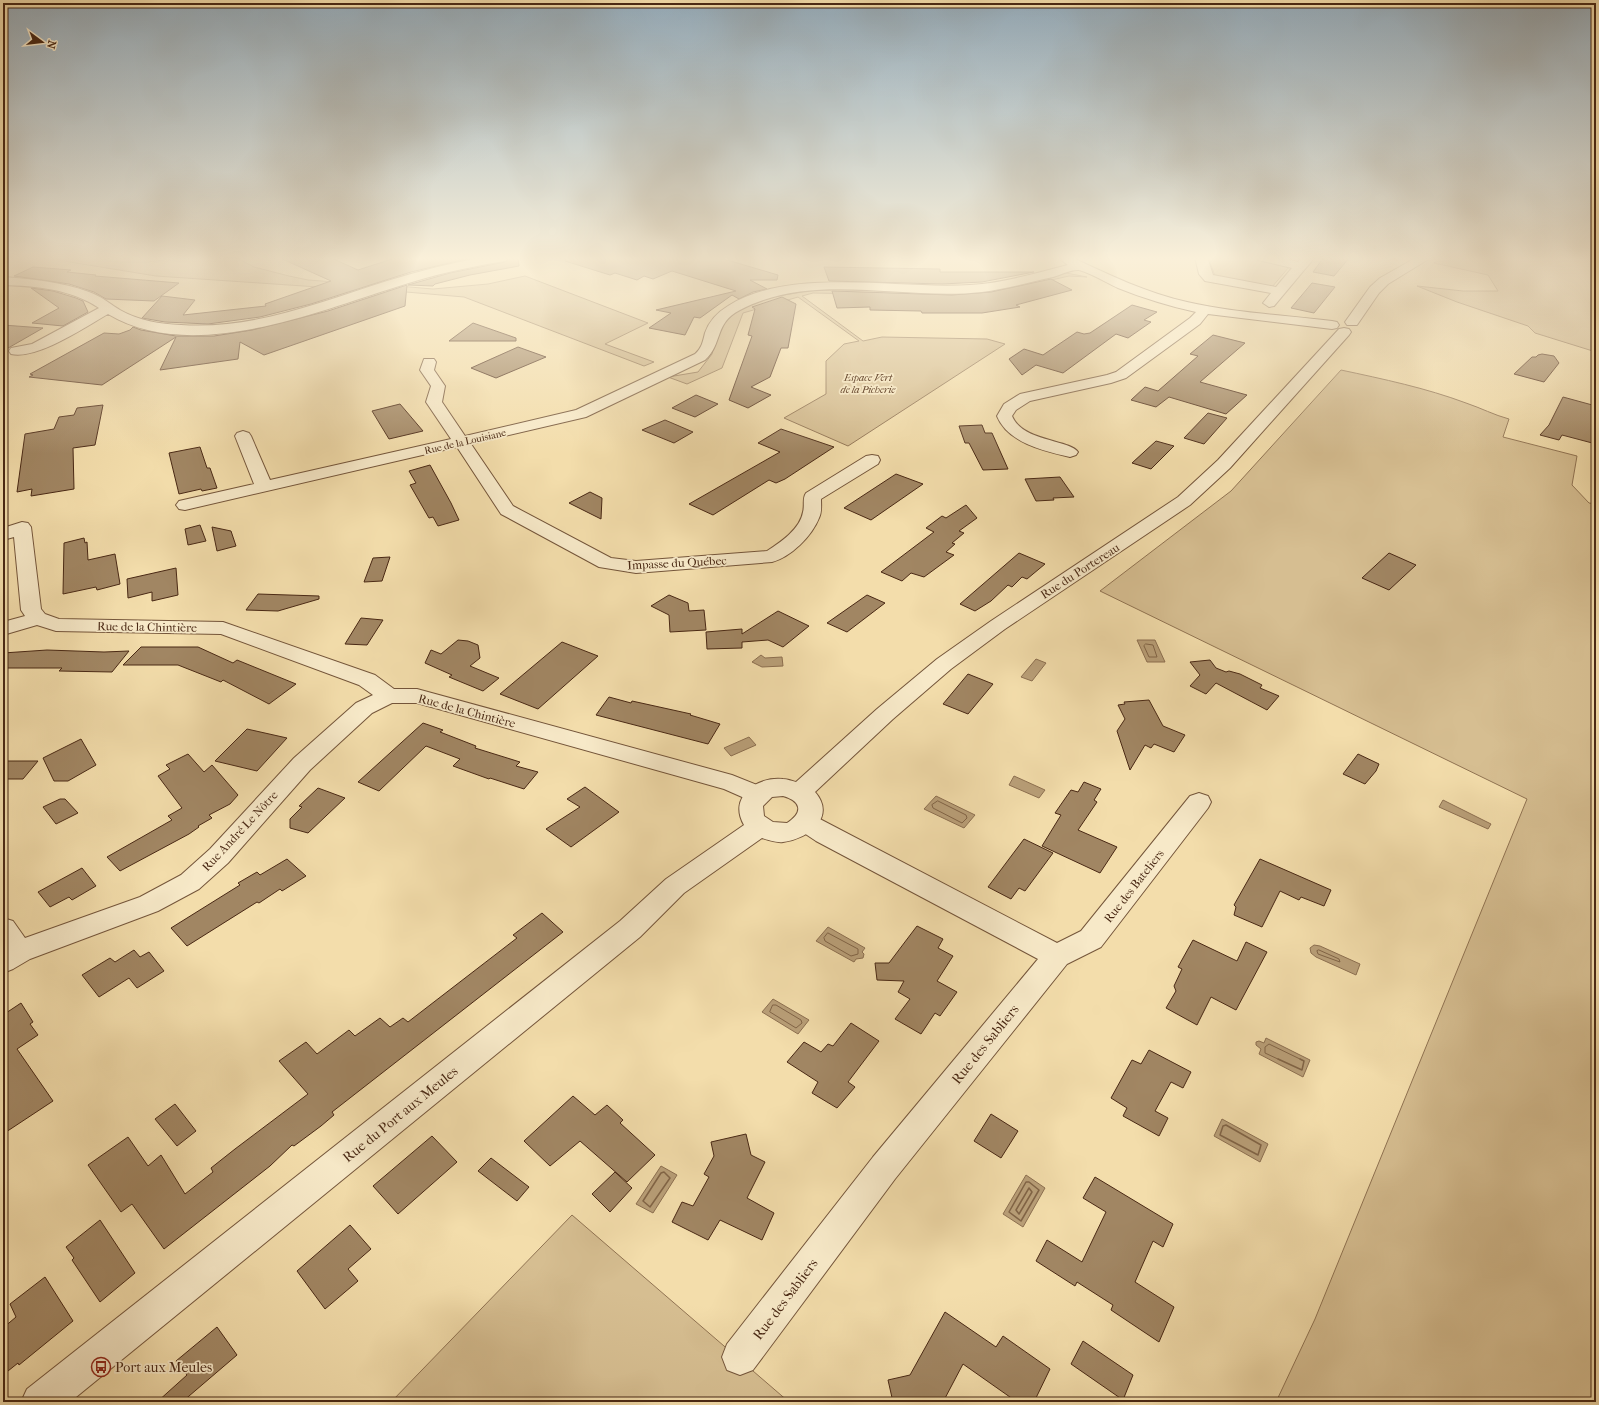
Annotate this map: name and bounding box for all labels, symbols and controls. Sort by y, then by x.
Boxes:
north arrow [22,22,62,62]
text: N [44,39,59,51]
park label: Espace Vert de la Picherie [841,372,896,396]
street label: Rue de la Louisiane [423,427,507,457]
street label: Rue du Portereau [1038,540,1122,602]
street label: Impasse du Québec [627,553,727,573]
street label: Rue de la Chintière [97,619,197,635]
street label: Rue de la Chintière [417,691,517,731]
street label: Rue André Le Nôtre [199,788,281,874]
street label: Rue des Bateliers [1101,846,1167,925]
street label: Rue des Sabliers [948,1001,1023,1087]
street label: Rue du Port aux Meules [339,1063,461,1166]
street label: Rue des Sabliers [749,1255,821,1343]
bus stop icon: Port aux Meules [90,1356,112,1378]
place label: Port aux Meules [115,1359,212,1376]

